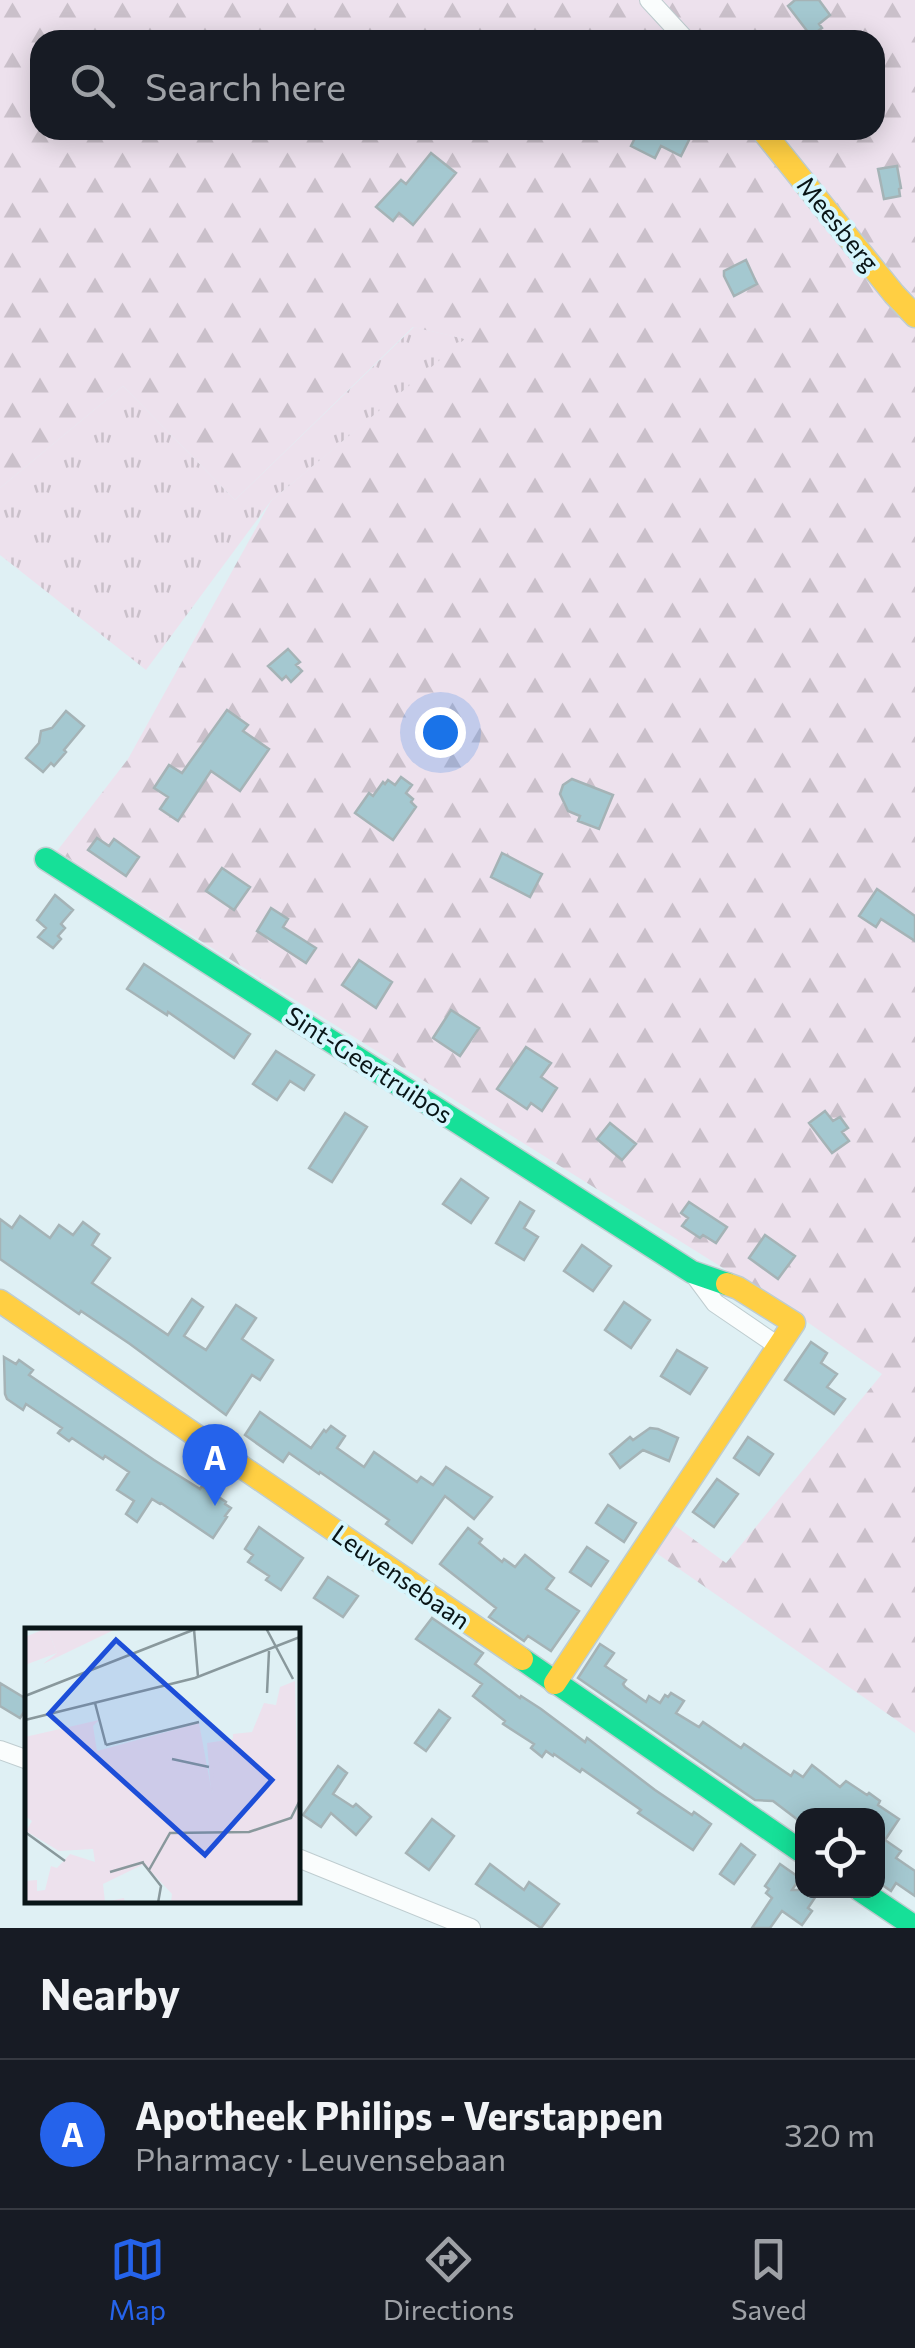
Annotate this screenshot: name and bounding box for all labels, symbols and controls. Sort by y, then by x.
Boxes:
search box [30,30,885,140]
icon: search [65,58,120,113]
text: Search here [145,62,346,109]
street label: Meesberg [792,170,886,277]
your location [415,707,466,758]
street label: Sint-Geertruibos [281,999,458,1129]
pin: A [182,1424,248,1506]
street label: Leuvensebaan [327,1518,476,1635]
inset map [25,1628,300,1903]
map controls [795,1808,885,1898]
button: locate [795,1808,885,1898]
text: Nearby [40,1967,180,2019]
text: Apotheek Philips - Verstappen [135,2091,663,2138]
text: A [61,2114,84,2154]
text: 320 m [784,2114,875,2154]
text: Pharmacy · Leuvensebaan [135,2138,506,2178]
tab: Map [108,2232,166,2326]
tab: Directions [383,2232,514,2326]
tab: Saved [731,2232,807,2326]

